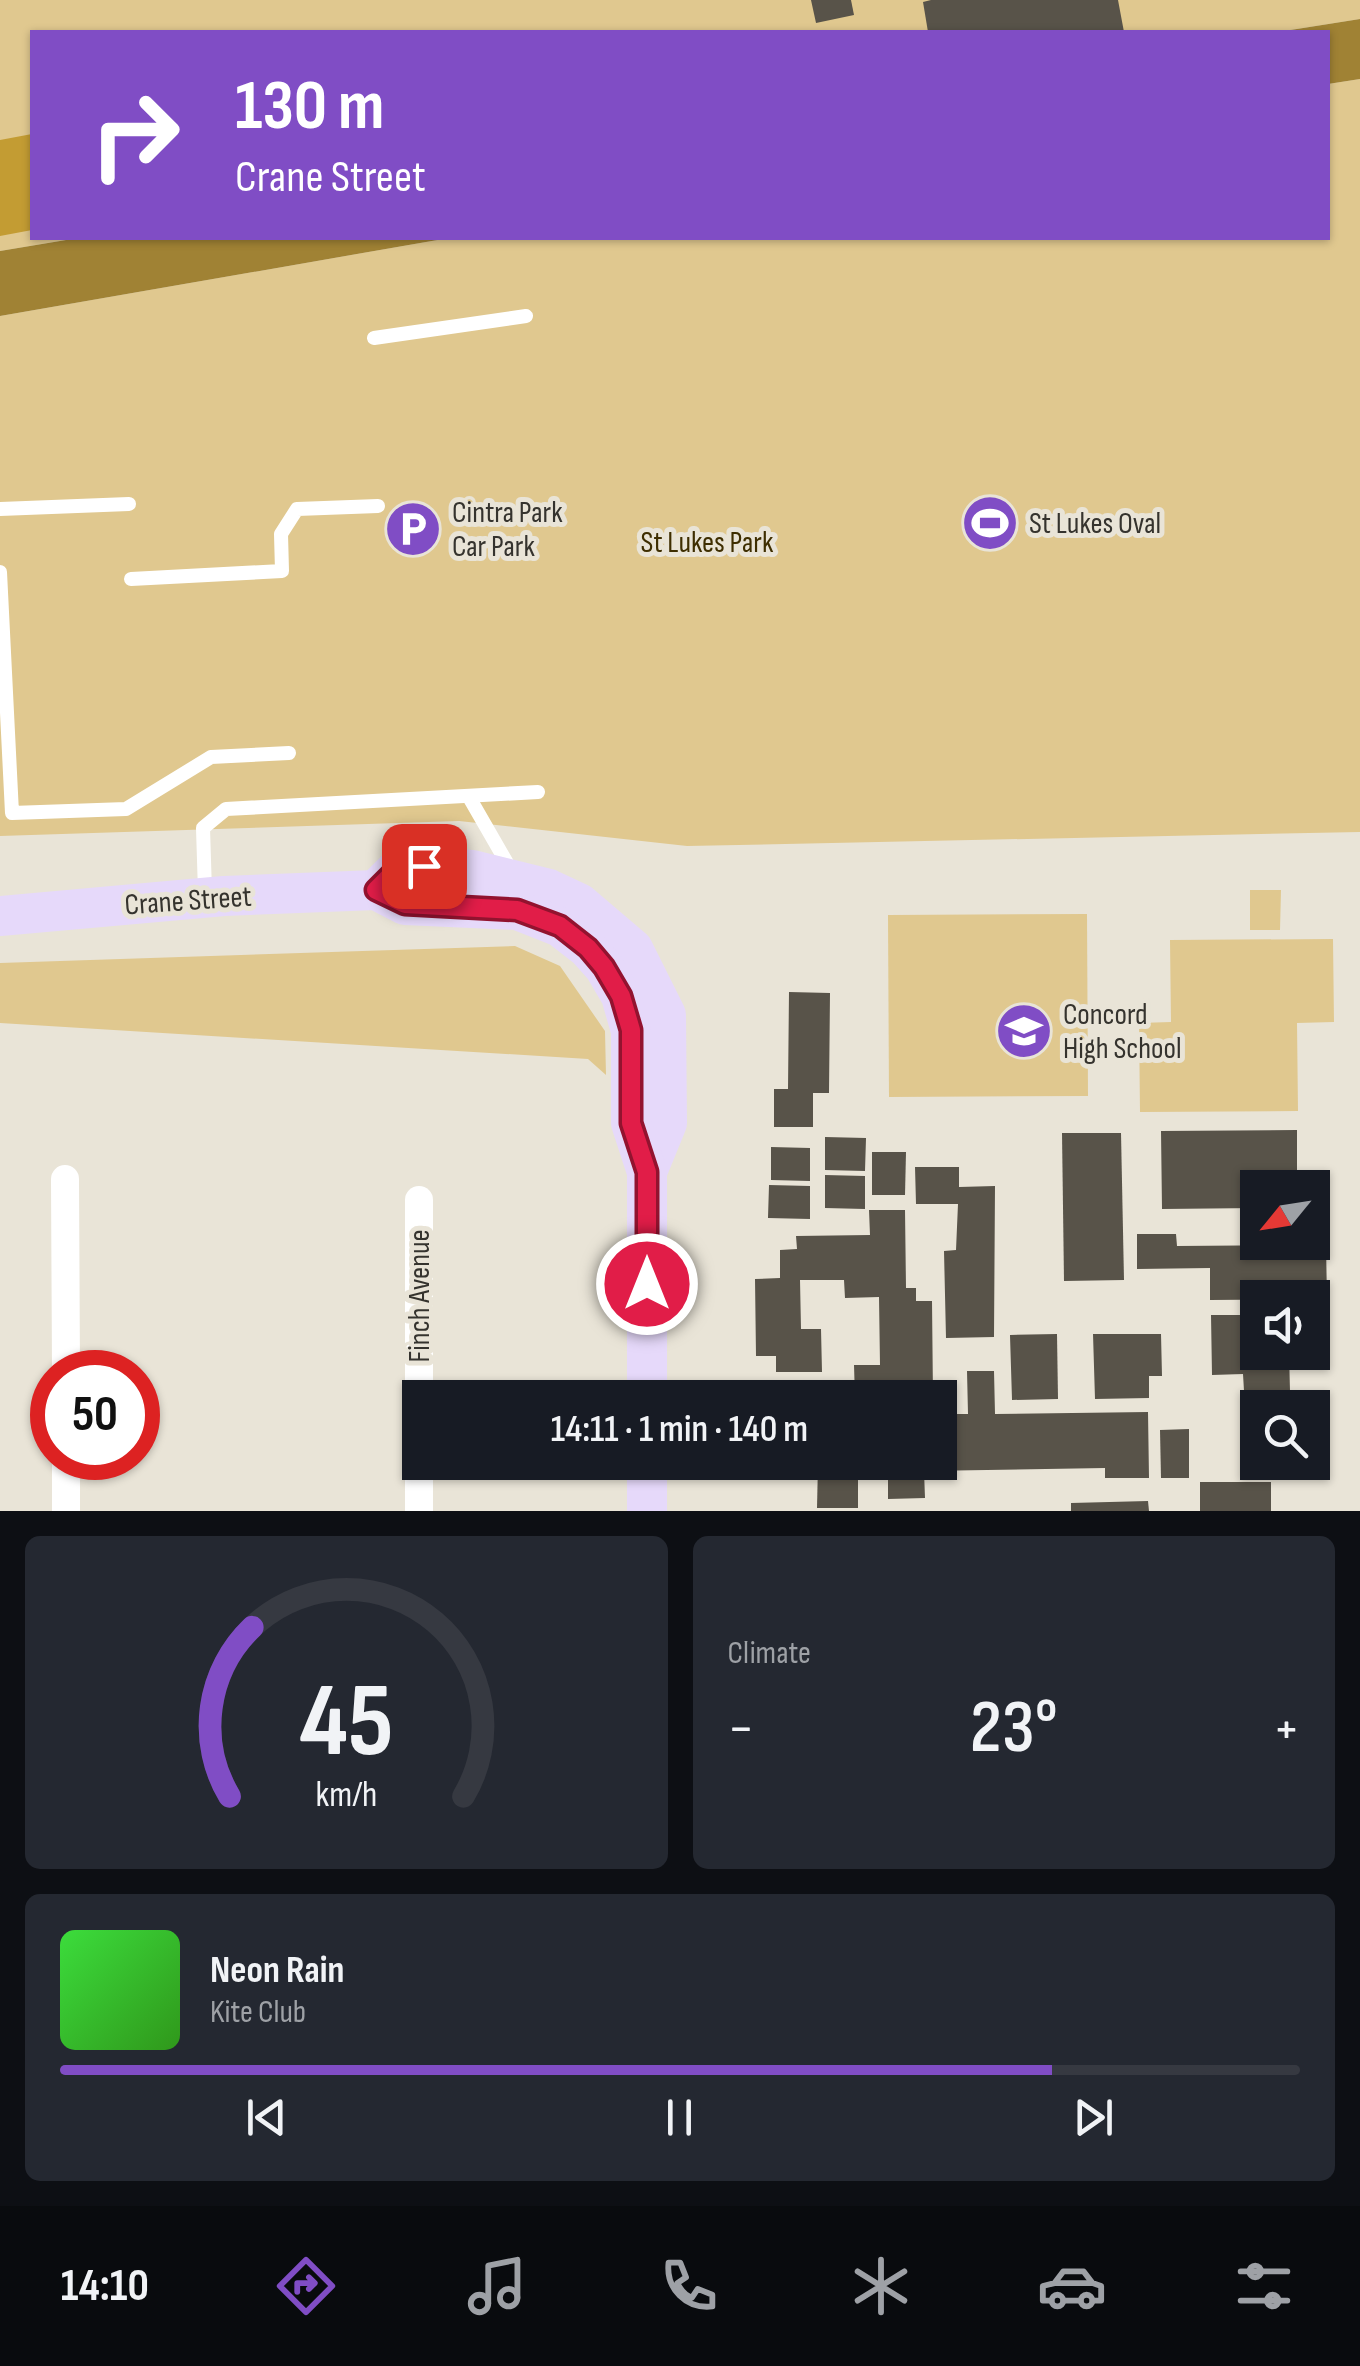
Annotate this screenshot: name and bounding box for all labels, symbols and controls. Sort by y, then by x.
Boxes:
text: 130 m [235,65,384,149]
icon: right [70,70,200,200]
text: Crane Street [235,150,426,205]
sports icon: St Lukes Oval [960,493,1020,553]
place label: Cintra Park Car Park [452,495,563,565]
parking icon: Cintra Park Car Park [383,499,443,559]
place label: St Lukes Oval [1029,506,1161,542]
park label: St Lukes Park [641,525,774,561]
pin [382,824,467,909]
icon: arrive [397,839,452,894]
street label: Crane Street [123,879,253,923]
place label: Concord High School [1063,997,1182,1067]
school or university icon: Concord High School [994,1001,1054,1061]
north arrow [1240,1170,1330,1260]
map controls [1240,1170,1330,1480]
street label: Finch Avenue [402,1229,438,1363]
position arrow [595,1232,699,1336]
button: sound [1240,1280,1330,1370]
speed limit sign: 50 [30,1350,160,1480]
button: search [1240,1390,1330,1480]
text: 14:11 · 1 min · 140 m [551,1407,808,1452]
text: Climate [728,1634,811,1673]
text: 45 [299,1660,393,1785]
text: 23° [970,1683,1058,1774]
text: − [728,1696,754,1763]
text: + [1273,1696,1300,1763]
text: km/h [315,1774,377,1817]
text: Neon Rain [210,1948,344,1993]
text: Kite Club [210,1993,306,2032]
icon: previous [239,2090,294,2145]
icon: pause [652,2090,707,2145]
icon: next [1066,2090,1121,2145]
icon: directions [271,2251,341,2321]
icon: music [462,2251,532,2321]
icon: phone [654,2251,724,2321]
icon: climate [846,2251,916,2321]
icon: car [1037,2251,1107,2321]
icon: filters [1229,2251,1299,2321]
text: 14:10 [61,2259,149,2314]

